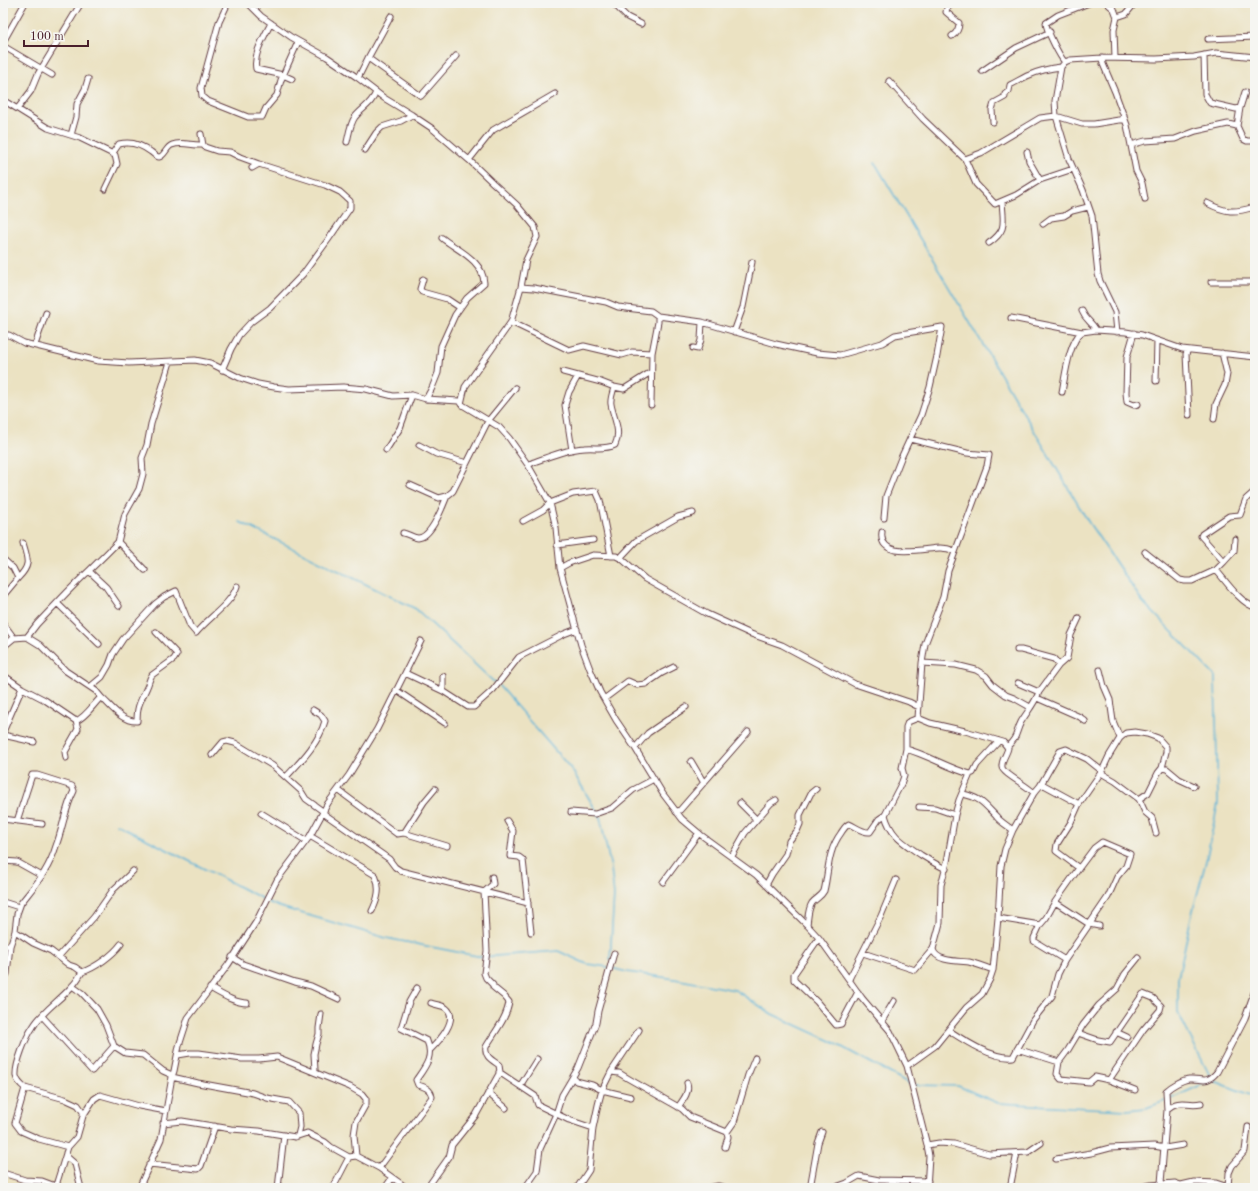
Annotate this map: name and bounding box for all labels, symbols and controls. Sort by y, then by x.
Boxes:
scale bar [24,22,88,48]
text: 100 m [30,31,64,43]

